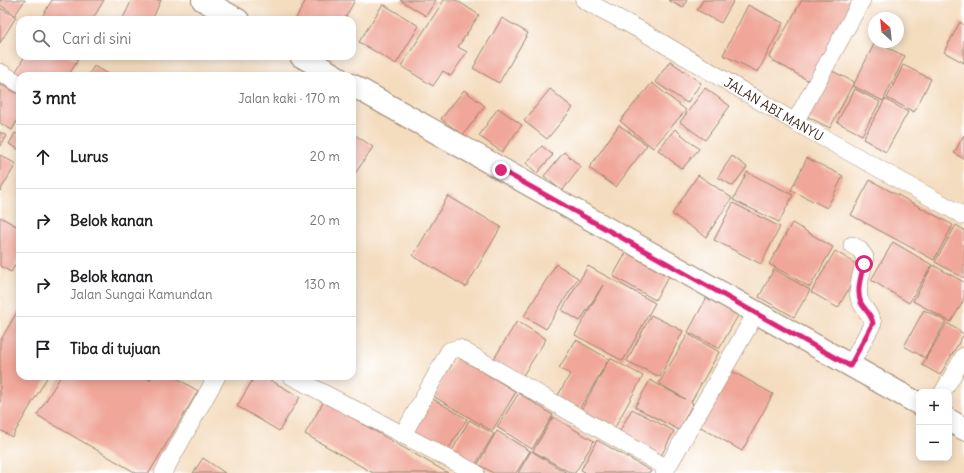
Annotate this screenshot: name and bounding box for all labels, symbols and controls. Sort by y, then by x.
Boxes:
north arrow [868,12,904,48]
search box [16,16,356,60]
icon: search [30,27,52,49]
text: Cari di sini [62,29,131,48]
street label: JALAN ABI MANYU [721,74,826,145]
text: 3 mnt [32,87,76,109]
text: Jalan kaki · 170 m [238,90,340,107]
icon: ahead [32,146,54,168]
text: Lurus [70,147,108,166]
text: 20 m [310,148,340,165]
route end [492,161,510,179]
icon: right [32,210,54,232]
text: Belok kanan [70,211,153,230]
text: 20 m [310,212,340,229]
route start [855,255,873,273]
text: Belok kanan [70,267,153,286]
icon: right [32,274,54,296]
text: 130 m [304,276,340,293]
text: Jalan Sungai Kamundan [70,286,212,303]
icon: arrive [32,338,54,360]
text: Tiba di tujuan [70,339,160,358]
map controls [916,389,952,461]
button: + [916,389,952,425]
button: − [916,425,952,461]

